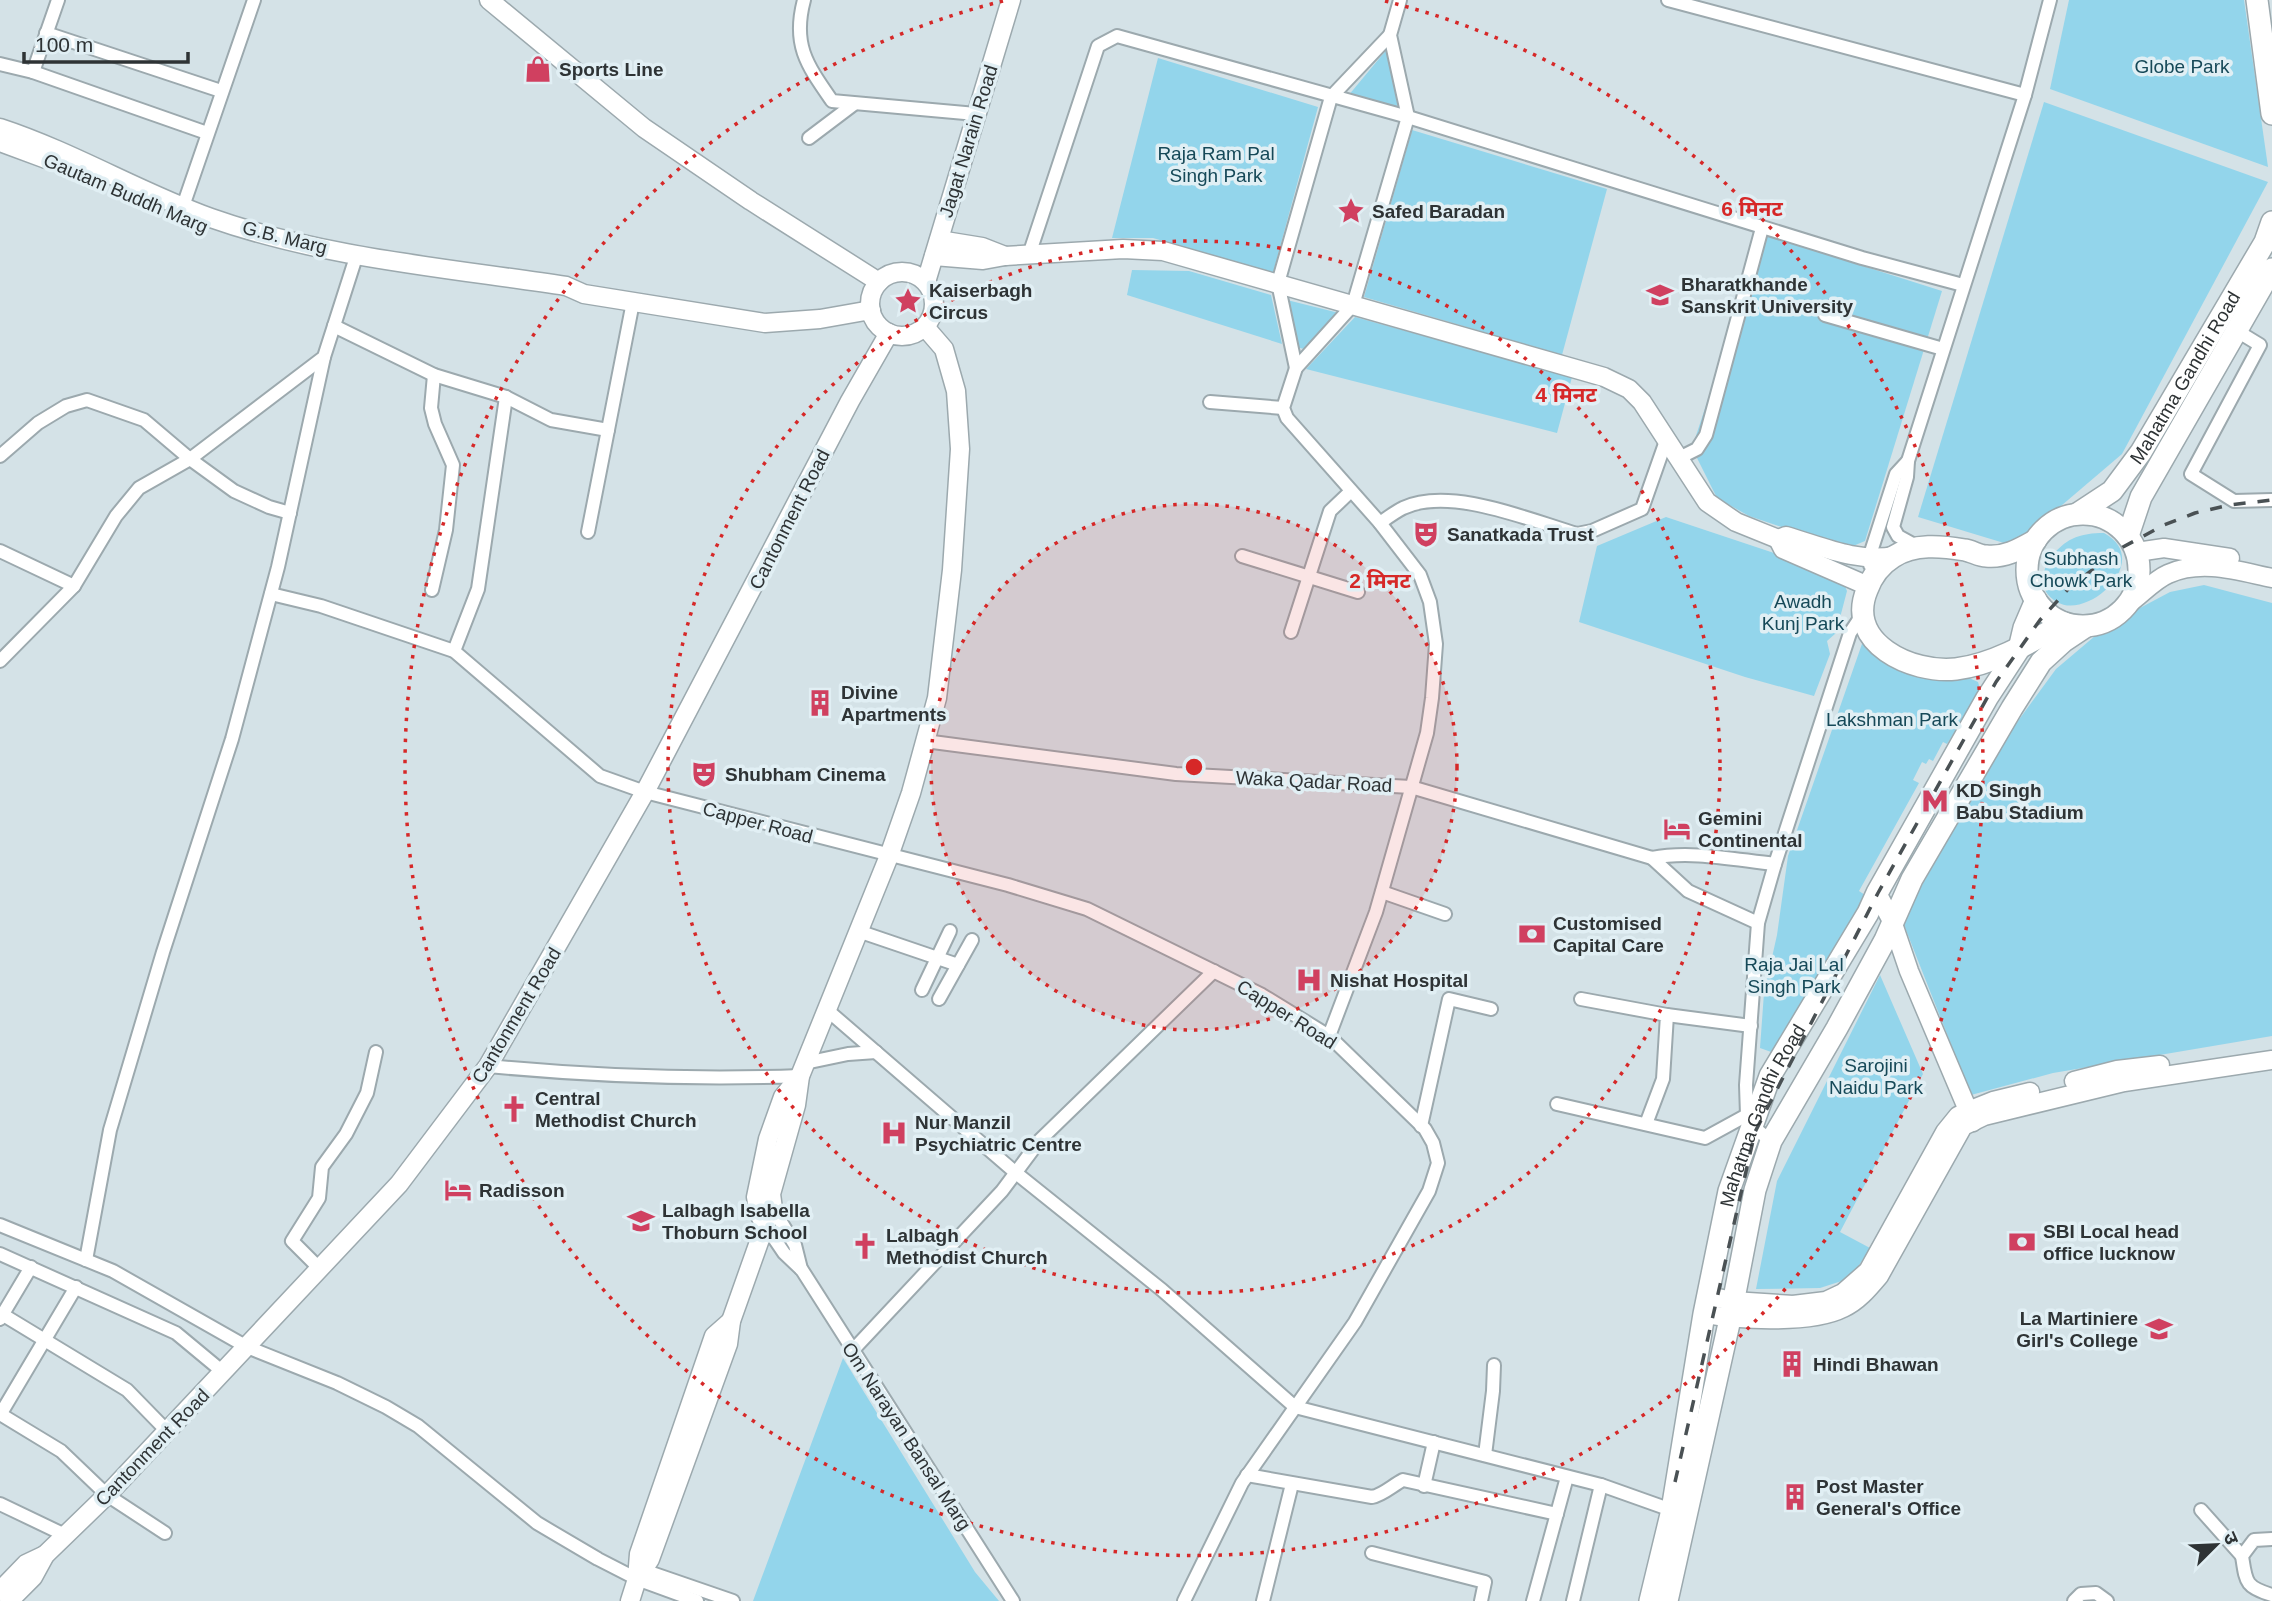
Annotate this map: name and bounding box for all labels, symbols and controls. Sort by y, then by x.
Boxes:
scale bar [24,21,189,65]
text: 100 m [35,33,93,56]
shop icon: Sports Line [523,54,553,84]
park label: Globe Park [2134,56,2230,77]
place label: Sports Line [559,59,664,80]
street label: Jagat Narain Road [935,62,1002,220]
park label: Raja Ram Pal Singh Park [1157,143,1275,186]
street label: Gautam Buddh Marg [41,149,211,238]
place icon: Safed Baradan [1336,196,1366,226]
text: 6 मिनट [1721,197,1783,220]
place label: Safed Baradan [1372,201,1505,222]
street label: G.B. Marg [240,217,329,258]
place label: Bharatkhande Sanskrit University [1681,274,1854,317]
place label: Kaiserbagh Circus [929,280,1032,323]
school or university icon: Bharatkhande Sanskrit University [1645,280,1675,310]
place icon: Kaiserbagh Circus [893,286,923,316]
street label: Mahatma Gandhi Road [2126,288,2244,468]
text: 4 मिनट [1535,383,1597,406]
street label: Cantonment Road [745,446,834,593]
theatre icon: Sanatkada Trust [1411,519,1441,549]
place label: Sanatkada Trust [1447,524,1594,545]
park label: Subhash Chowk Park [2030,548,2133,591]
text: 2 मिनट [1349,569,1411,592]
park label: Awadh Kunj Park [1762,591,1845,634]
place label: Divine Apartments [841,682,947,725]
building icon: Divine Apartments [805,688,835,718]
park label: Lakshman Park [1826,709,1958,730]
centre of rings [1182,755,1206,779]
theatre icon: Shubham Cinema [689,759,719,789]
place label: Shubham Cinema [725,764,886,785]
street label: Waka Qadar Road [1235,767,1393,796]
place label: KD Singh Babu Stadium [1956,780,2084,823]
metro station icon: KD Singh Babu Stadium [1920,786,1950,816]
street label: Capper Road [701,798,815,847]
place label: Gemini Continental [1698,808,1803,851]
hotel icon: Gemini Continental [1662,814,1692,844]
place label: Customised Capital Care [1553,913,1664,956]
bank icon: Customised Capital Care [1517,919,1547,949]
street label: Cantonment Road [468,944,565,1087]
park label: Raja Jai Lal Singh Park [1744,954,1844,997]
hospital icon: Nishat Hospital [1294,965,1324,995]
place label: Nishat Hospital [1330,970,1468,991]
street label: Capper Road [1233,976,1340,1053]
street label: Mahatma Gandhi Road [1716,1021,1810,1209]
park label: Sarojini Naidu Park [1829,1055,1923,1098]
place label: Central Methodist Church [535,1088,697,1131]
church icon: Central Methodist Church [499,1094,529,1124]
place label: Nur Manzil Psychiatric Centre [915,1112,1082,1155]
hospital icon: Nur Manzil Psychiatric Centre [879,1118,909,1148]
hotel icon: Radisson [443,1175,473,1205]
place label: Radisson [479,1180,565,1201]
place label: Lalbagh Isabella Thoburn School [662,1200,810,1243]
school or university icon: Lalbagh Isabella Thoburn School [626,1206,656,1236]
place label: SBI Local head office lucknow [2043,1221,2179,1264]
place label: Lalbagh Methodist Church [886,1225,1048,1268]
bank icon: SBI Local head office lucknow [2007,1227,2037,1257]
church icon: Lalbagh Methodist Church [850,1231,880,1261]
place label: La Martiniere Girl's College [2016,1308,2138,1351]
school or university icon: La Martiniere Girl's College [2144,1314,2174,1344]
street label: Om Narayan Bansal Marg [838,1338,975,1534]
building icon: Hindi Bhawan [1777,1349,1807,1379]
place label: Hindi Bhawan [1813,1354,1939,1375]
street label: Cantonment Road [91,1385,213,1510]
place label: Post Master General's Office [1816,1476,1961,1519]
building icon: Post Master General's Office [1780,1482,1810,1512]
north arrow [2181,1510,2251,1580]
text: उ [2219,1529,2243,1548]

